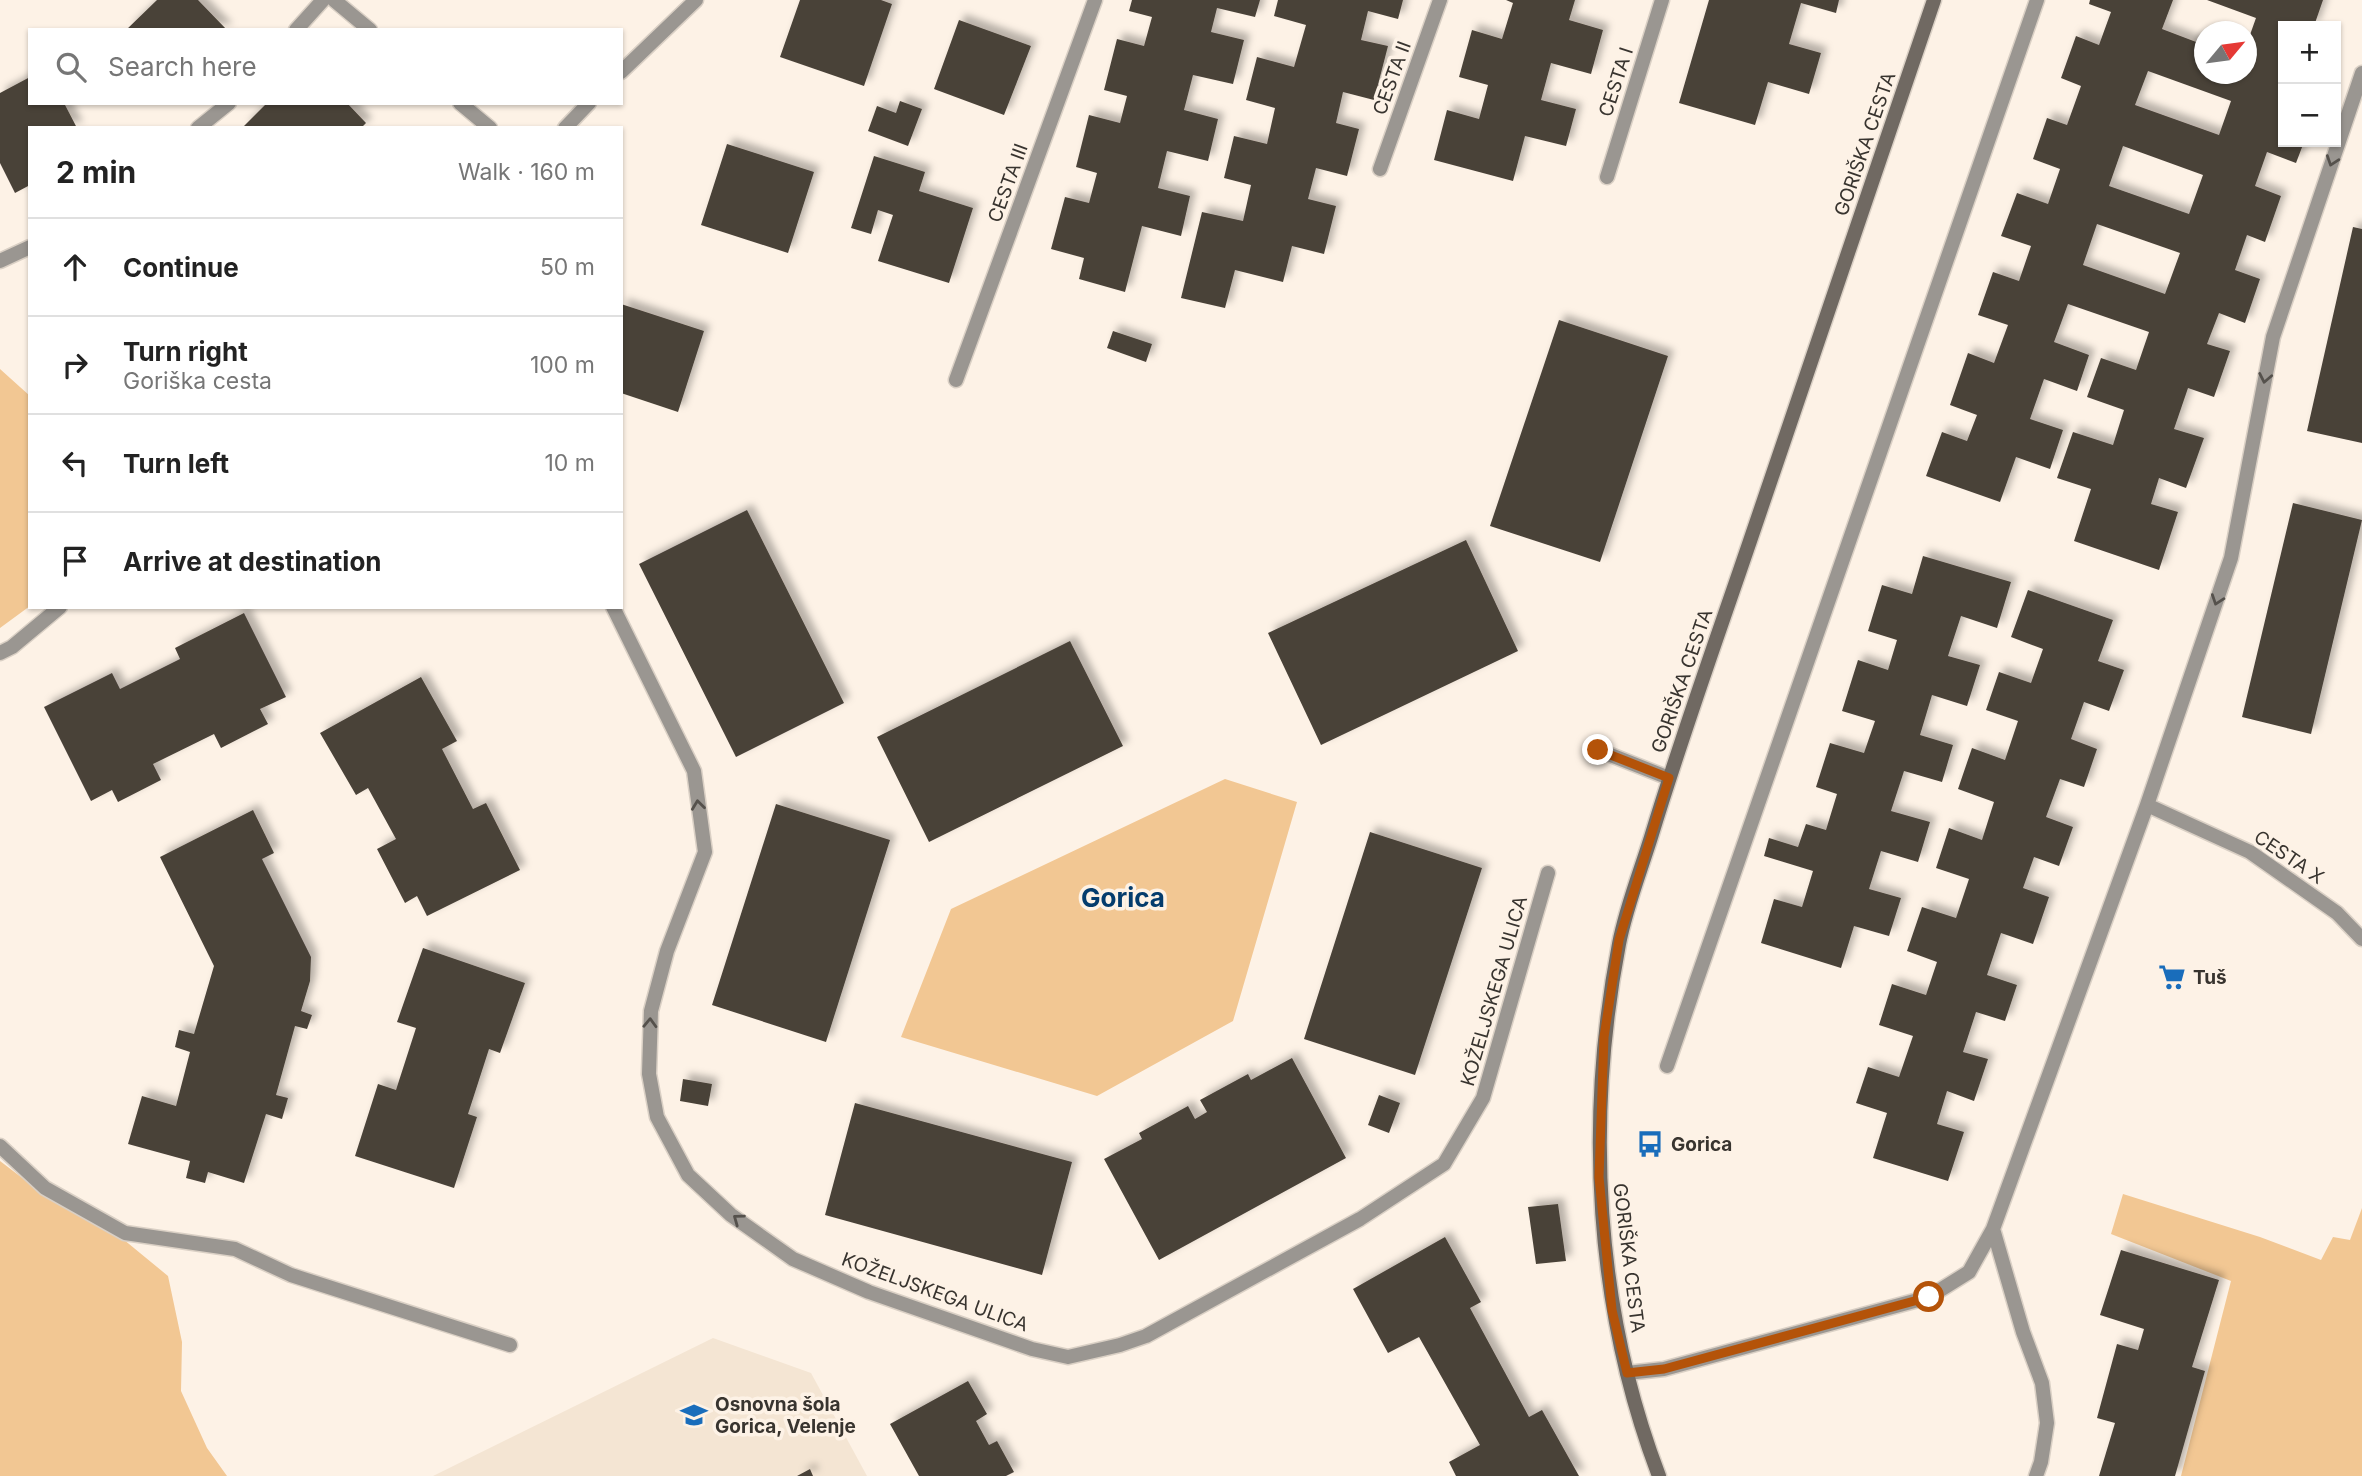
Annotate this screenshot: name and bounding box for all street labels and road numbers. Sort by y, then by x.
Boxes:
street label: CESTA II [1368,38,1416,118]
street label: CESTA I [1594,44,1638,120]
street label: GORIŠKA CESTA [1830,69,1900,219]
street label: CESTA III [983,141,1033,225]
street label: GORIŠKA CESTA [1647,606,1717,756]
street label: CESTA X [2250,825,2328,889]
street label: KOŽELJSKEGA ULICA [1456,893,1532,1089]
street label: GORIŠKA CESTA [1608,1182,1650,1334]
street label: KOŽELJSKEGA ULICA [839,1248,1031,1336]

